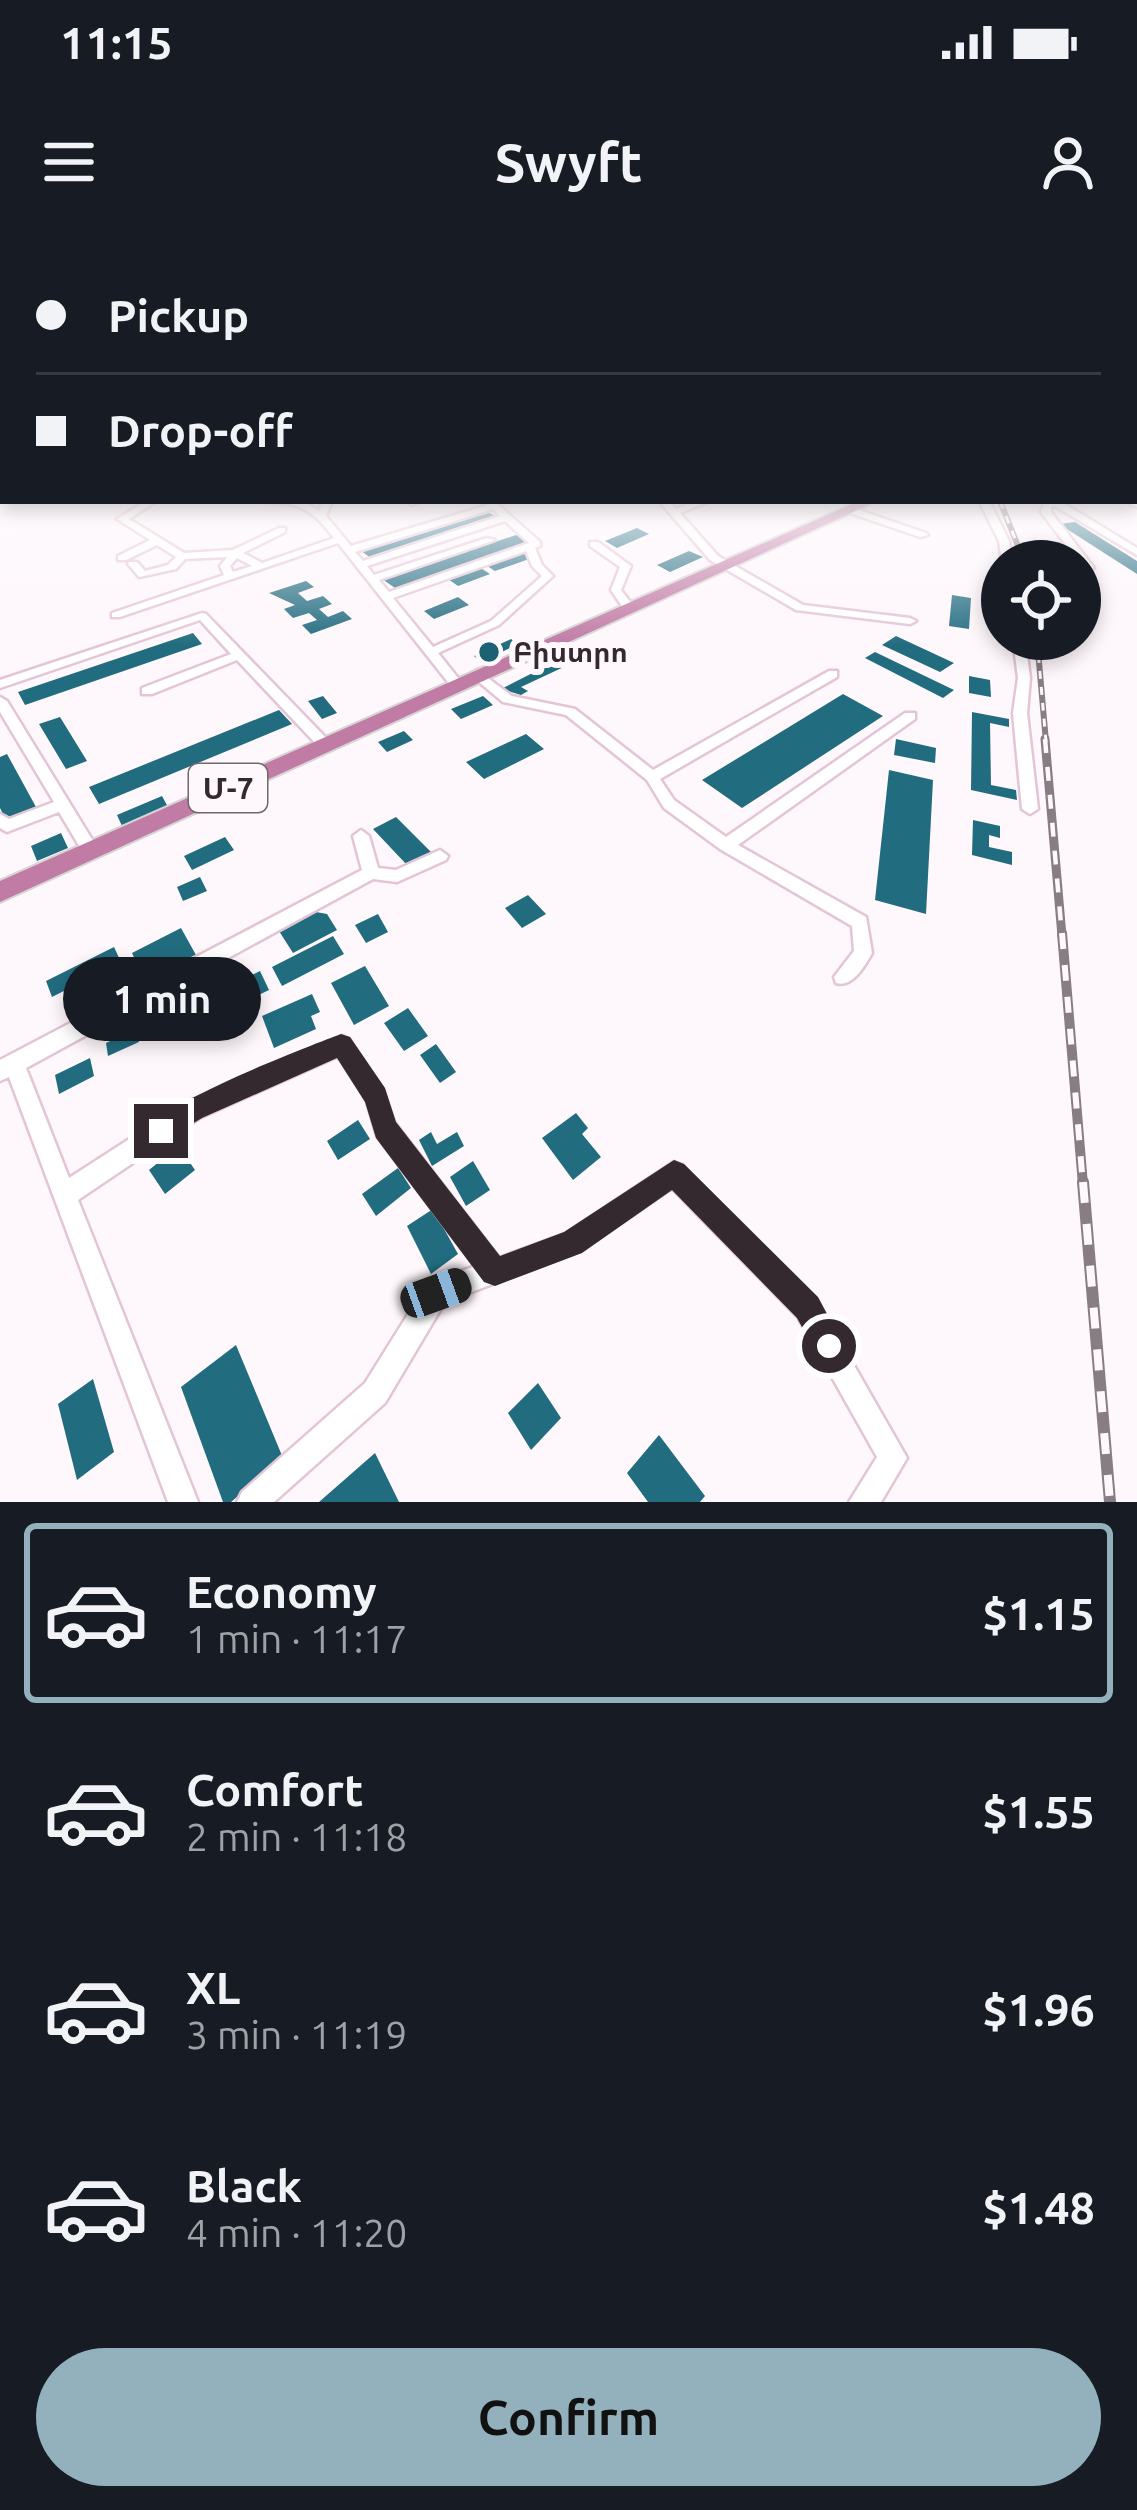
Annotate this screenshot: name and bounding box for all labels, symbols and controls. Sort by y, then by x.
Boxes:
text: 11:15 [60,17,173,68]
icon: menu [36,129,102,195]
icon: person [1035,129,1101,195]
text: Swyft [495,132,642,192]
text: Pickup [108,290,249,341]
text: Drop-off [108,405,293,456]
map controls [981,540,1101,660]
button: locate [981,540,1101,660]
place label: Բիստրո [513,637,628,669]
marker: Բիստրո [476,639,502,665]
road number: Մ-7 [189,764,267,812]
callout: 1 min [62,957,260,1041]
text: 1 min [113,977,211,1020]
route end [134,1104,188,1158]
car [396,1264,476,1322]
route start [802,1319,856,1373]
icon: car [42,1559,150,1667]
text: Economy [186,1566,377,1617]
text: $1.15 [982,1588,1095,1639]
text: 1 min · 11:17 [186,1617,407,1660]
icon: car [42,1757,150,1865]
text: Comfort [186,1764,363,1815]
text: $1.55 [982,1786,1095,1837]
text: 2 min · 11:18 [186,1815,407,1858]
icon: car [42,1955,150,2063]
text: XL [186,1962,240,2013]
text: $1.96 [982,1984,1095,2035]
text: 3 min · 11:19 [186,2013,407,2056]
icon: car [42,2153,150,2261]
text: Black [186,2160,302,2211]
text: $1.48 [982,2182,1095,2233]
text: 4 min · 11:20 [186,2211,407,2254]
button: Confirm [36,2348,1101,2486]

